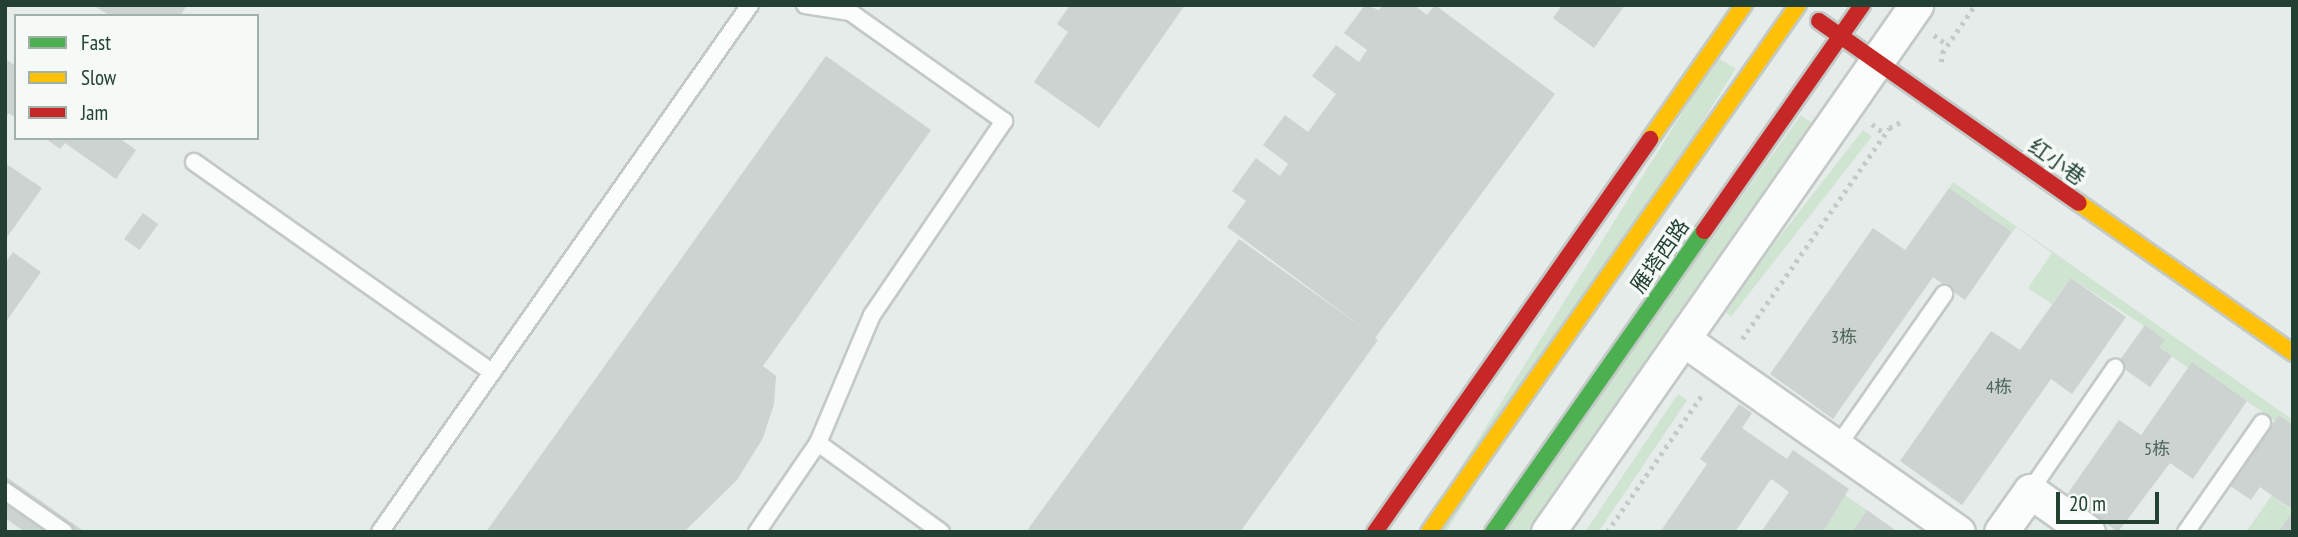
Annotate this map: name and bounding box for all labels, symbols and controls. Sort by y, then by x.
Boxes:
legend [14,14,259,140]
text: Fast [81,29,111,56]
text: Slow [81,64,116,91]
text: Jam [81,99,108,126]
street label: 红小巷 [2024,134,2090,190]
street label: 雁塔西路 [1626,214,1694,298]
house number: 3栋 [1831,326,1857,348]
house number: 4栋 [1986,376,2012,398]
house number: 5栋 [2144,438,2170,460]
scale bar [2060,477,2163,522]
text: 20 m [2069,490,2106,517]

